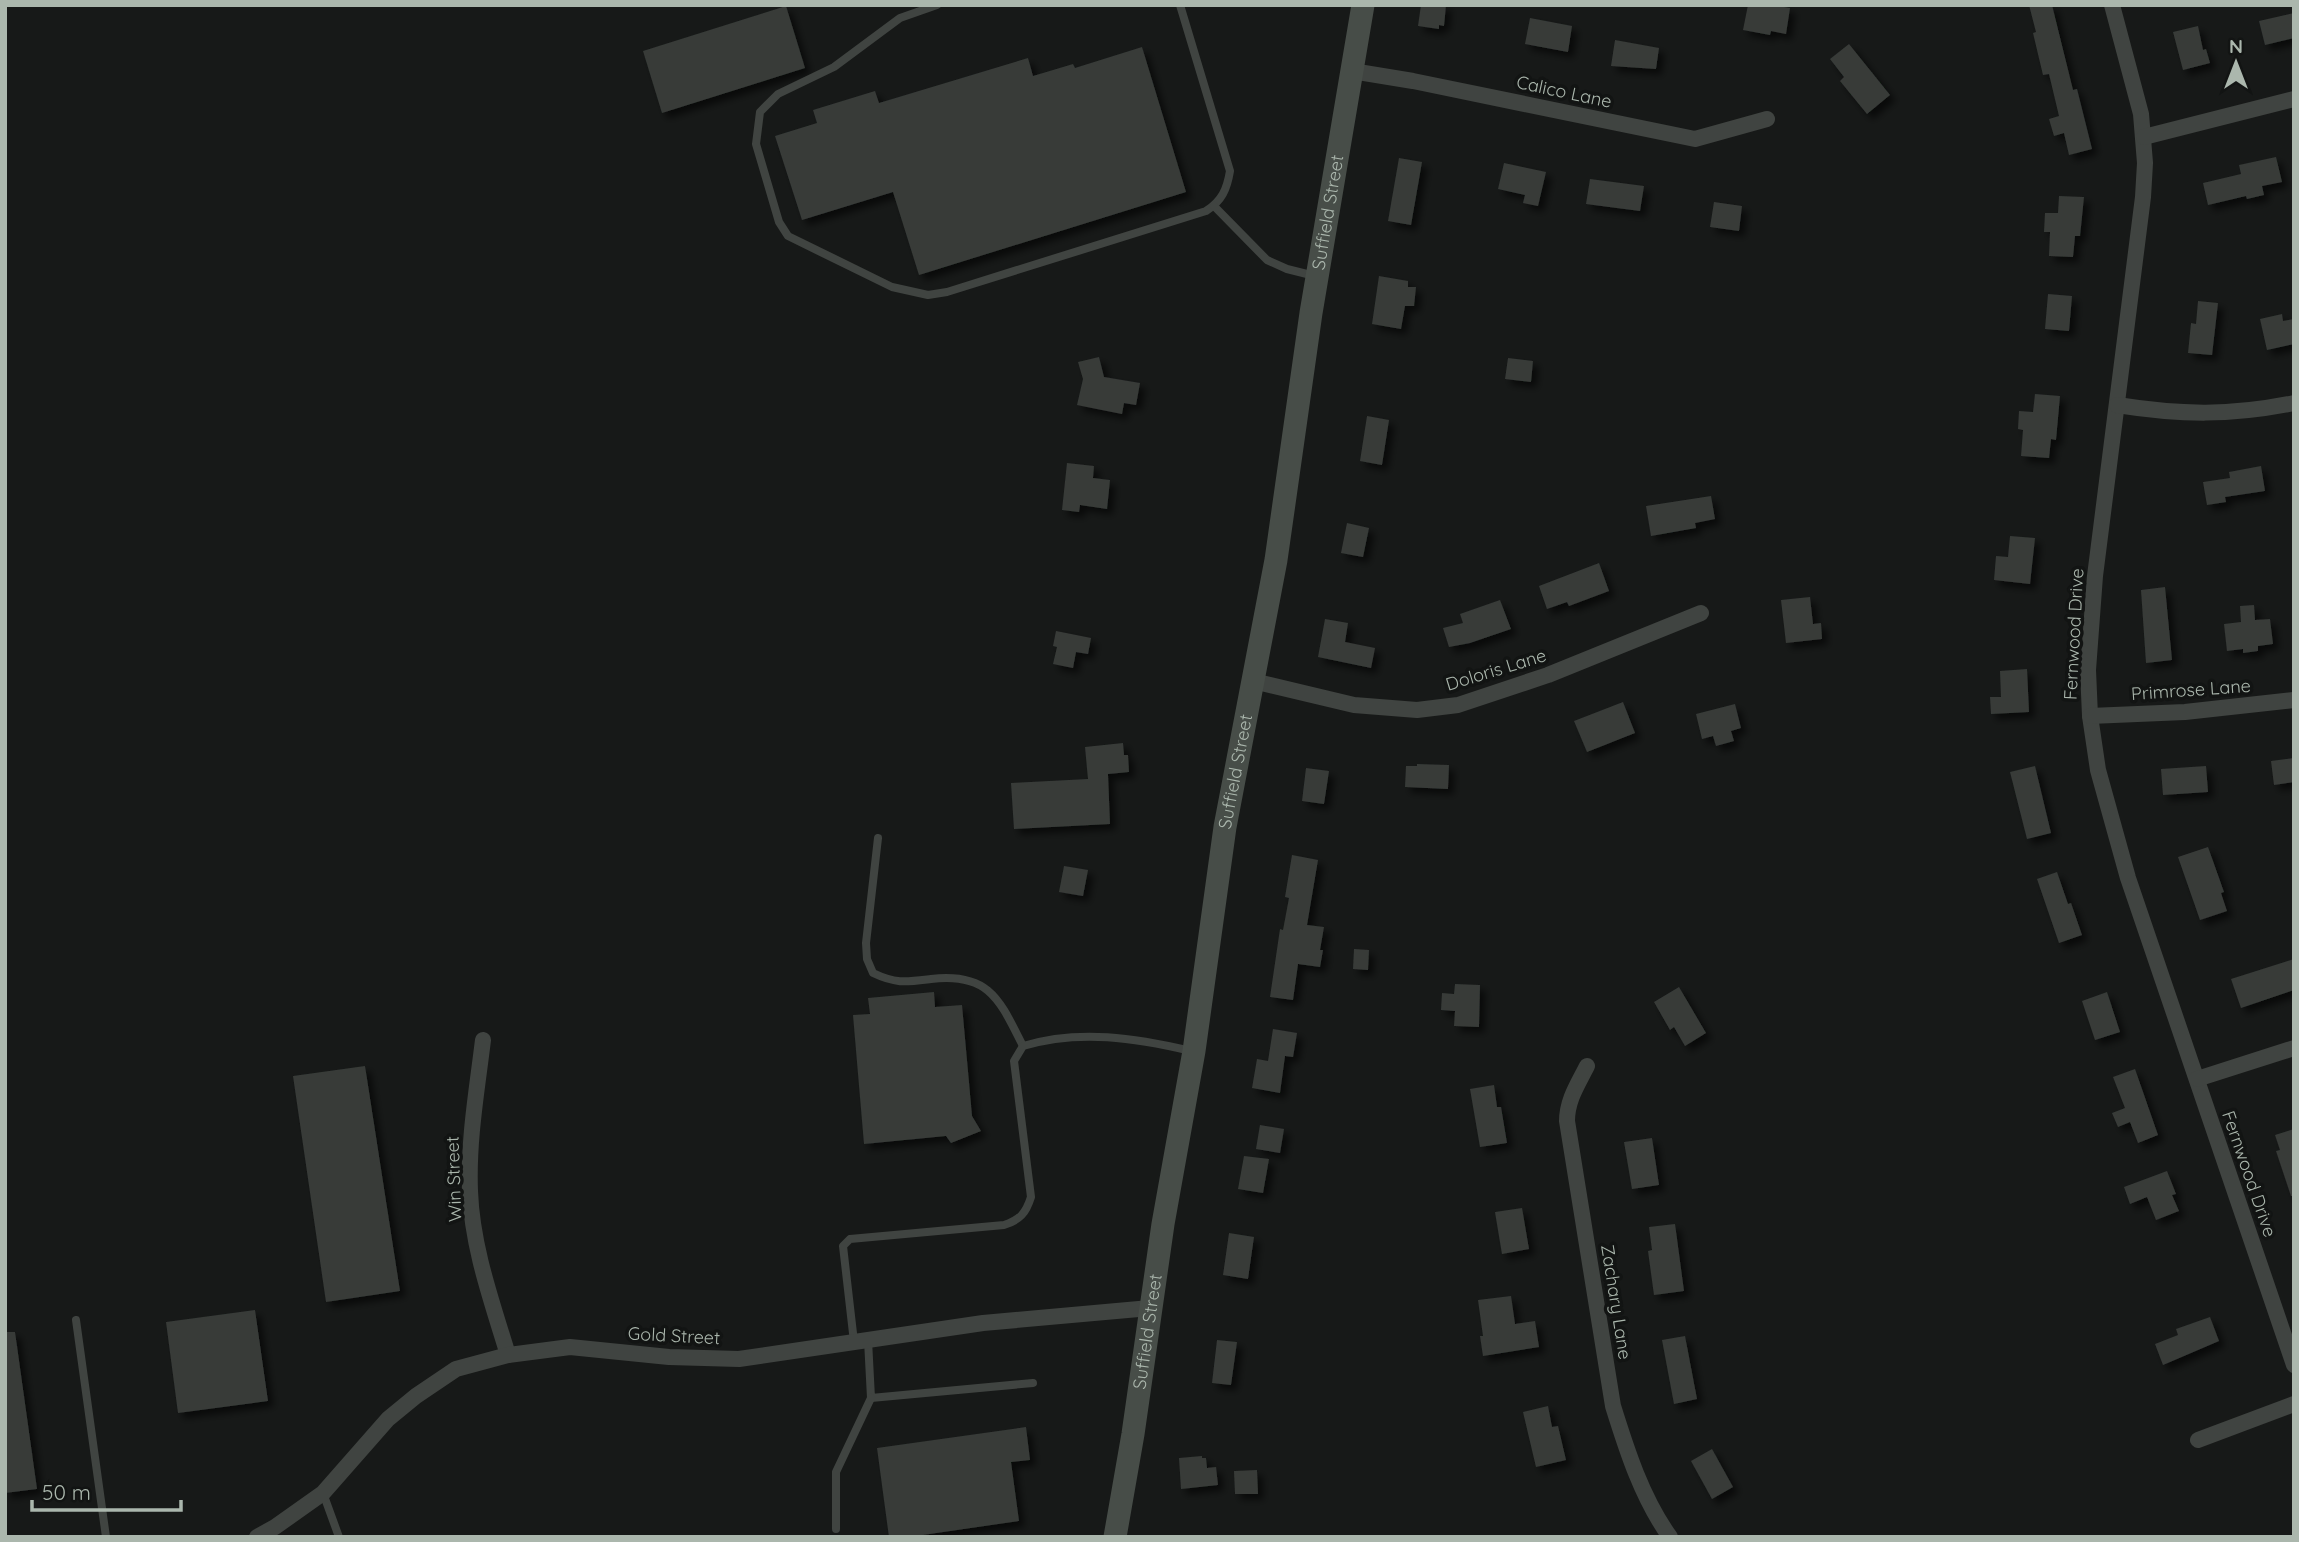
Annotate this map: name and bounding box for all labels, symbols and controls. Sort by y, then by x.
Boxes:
north arrow [2201,28,2271,98]
text: N [2229,34,2243,58]
street label: Calico Lane [1514,70,1614,113]
street label: Suffield Street [1306,153,1349,272]
street label: Fernwood Drive [2059,568,2088,700]
street label: Doloris Lane [1443,643,1549,696]
street label: Primrose Lane [2130,674,2252,705]
street label: Suffield Street [1213,712,1257,831]
street label: Fernwood Drive [2217,1108,2282,1240]
street label: Win Street [441,1136,466,1222]
street label: Zachary Lane [1596,1243,1637,1361]
street label: Suffield Street [1128,1272,1167,1391]
street label: Gold Street [627,1322,721,1349]
scale bar [32,1468,180,1512]
text: 50 m [42,1479,91,1505]

